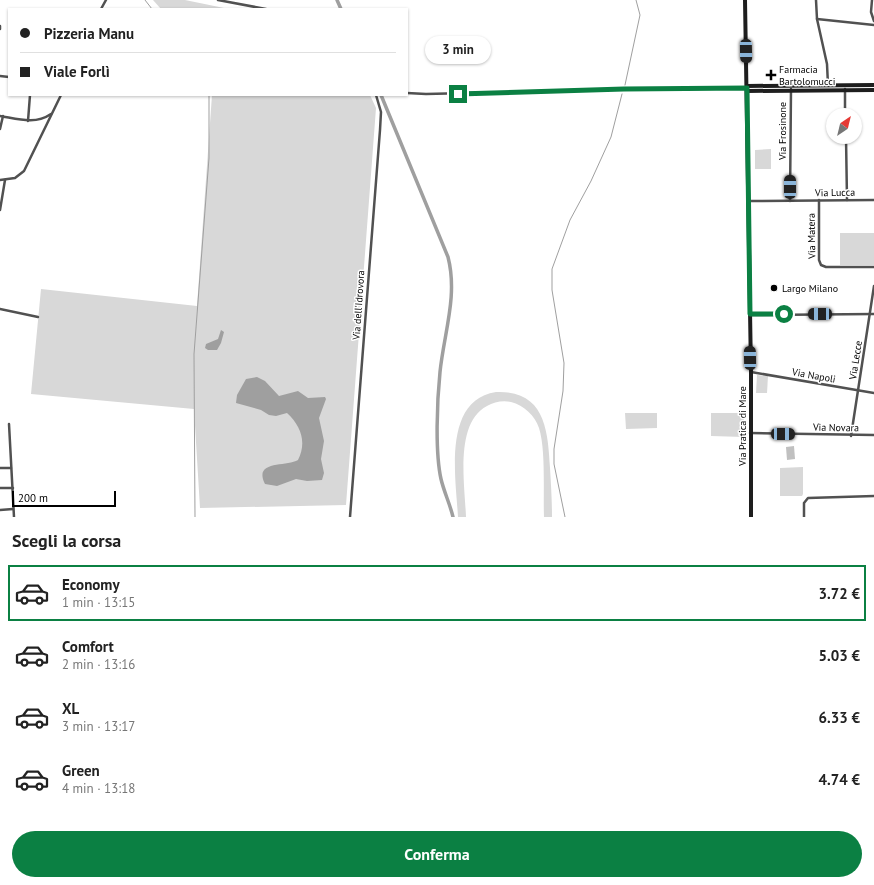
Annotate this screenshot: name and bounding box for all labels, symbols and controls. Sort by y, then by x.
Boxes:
text: Pizzeria Manu [44,24,134,43]
callout: 3 min [425,36,491,64]
car [740,39,752,63]
text: 3 min [442,41,474,58]
text: Viale Forlì [44,62,110,81]
place label: Farmacia Bartolomucci [779,63,835,88]
marker: Farmacia Bartolomucci [766,70,776,80]
route end [449,85,467,103]
street label: Via Frosinone [776,102,789,161]
north arrow [826,108,862,144]
map controls [826,108,862,144]
car [784,175,796,199]
street label: Via Lucca [814,186,855,199]
street label: Via Matera [805,213,818,260]
street label: Via dell'Idrovora [350,270,367,341]
place label: Largo Milano [782,282,838,295]
marker: Largo Milano [769,283,779,293]
route start [775,305,793,323]
car [808,308,832,320]
street label: Via Lecce [846,340,865,381]
car [744,346,756,370]
street label: Via Napoli [790,365,837,386]
street label: Via Pratica di Mare [736,386,749,467]
street label: Via Novara [812,421,859,434]
car [771,428,795,440]
scale bar [12,489,116,508]
text: 200 m [18,491,48,505]
text: Scegli la corsa [12,529,121,552]
icon: car [14,575,50,611]
text: Economy [62,575,120,594]
text: 3.72 € [818,584,860,603]
text: 1 min · 13:15 [62,594,135,611]
icon: car [14,637,50,673]
text: Comfort [62,637,114,656]
text: 5.03 € [818,646,860,665]
text: 2 min · 13:16 [62,656,135,673]
icon: car [14,699,50,735]
text: XL [62,699,79,718]
text: 6.33 € [818,708,860,727]
text: 3 min · 13:17 [62,718,135,735]
icon: car [14,761,50,797]
text: Green [62,761,100,780]
text: 4.74 € [818,770,860,789]
text: 4 min · 13:18 [62,780,135,797]
button: Conferma [12,831,862,877]

